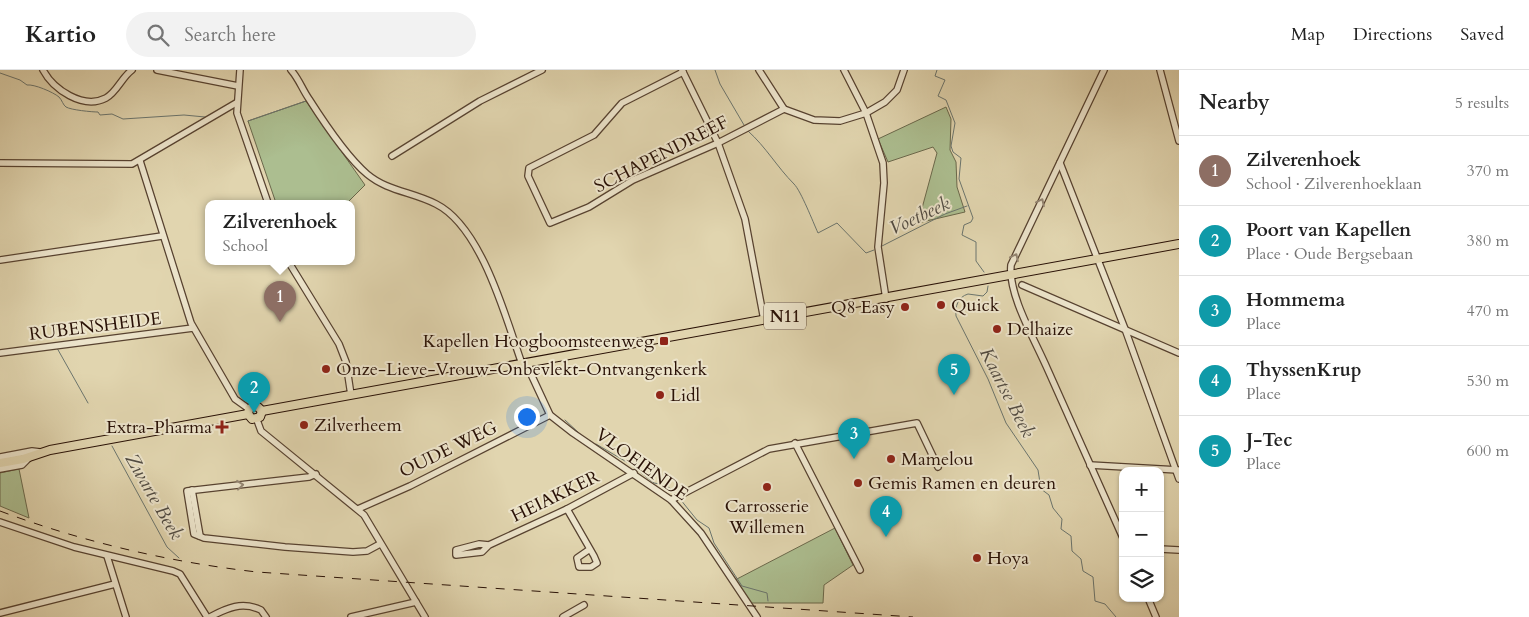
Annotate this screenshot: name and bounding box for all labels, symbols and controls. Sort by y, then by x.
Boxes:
search box [126,12,476,57]
text: Kartio [25,18,96,51]
icon: search [144,21,172,49]
text: Search here [184,22,276,48]
text: Map [1291,22,1325,47]
text: Directions [1353,22,1432,47]
text: Saved [1460,22,1504,47]
text: Nearby [1199,88,1270,117]
text: 5 results [1455,92,1509,114]
street label: SCHAPENDREEF [590,110,733,199]
text: Zilverenhoek [1246,147,1361,173]
text: 1 [1211,160,1219,182]
text: 370 m [1467,160,1509,182]
text: School · Zilverenhoeklaan [1246,173,1422,195]
water label: Voetbeek [885,190,955,241]
one-way arrow [1035,198,1045,207]
popup [205,200,355,265]
text: Zilverenhoek [223,209,337,235]
text: Poort van Kapellen [1246,217,1411,243]
text: 2 [1211,230,1219,252]
text: 380 m [1467,230,1509,252]
text: School [223,235,268,257]
text: Place · Oude Bergsebaan [1246,243,1413,265]
one-way arrow [1008,253,1019,262]
pin: 1 [264,281,296,322]
text: Hommema [1246,287,1345,313]
place label: Quick [951,293,1000,318]
place label: Q8 Easy [831,295,895,320]
marker: Quick [935,299,947,311]
text: 3 [1211,300,1219,322]
text: 470 m [1467,300,1509,322]
marker: Q8 Easy [899,301,911,313]
road number: N11 [764,302,806,330]
street label: RUBENSHEIDE [28,306,163,347]
text: Place [1246,313,1281,335]
place label: Delhaize [1007,317,1073,342]
marker: Delhaize [991,323,1003,335]
place label: Kapellen Hoogboomsteenweg [423,329,655,354]
marker: Kapellen Hoogboomsteenweg [658,335,670,347]
water label: Kaartse Beek [973,343,1041,443]
pin: 5 [938,354,970,395]
place label: Onze-Lieve-Vrouw-Onbevlekt-Ontvangenkerk [336,357,708,382]
text: ThyssenKrup [1246,357,1362,383]
marker: Onze-Lieve-Vrouw-Onbevlekt-Ontvangenkerk [320,363,332,375]
text: 4 [1211,370,1219,392]
text: 530 m [1467,370,1509,392]
pin: 2 [238,372,270,413]
place label: Lidl [670,383,701,408]
text: Place [1246,383,1281,405]
marker: Lidl [654,389,666,401]
your location [514,404,540,430]
place label: Zilverheem [314,413,403,438]
place label: Extra-Pharma [106,415,212,440]
street label: OUDE WEG [395,415,501,484]
pin: 3 [838,418,870,459]
marker: Zilverheem [298,419,310,431]
marker: Extra-Pharma [216,421,228,433]
street label: VLOEIENDE [590,422,693,507]
text: J-Tec [1246,427,1292,453]
text: 5 [1211,440,1219,462]
text: 600 m [1467,440,1509,462]
place label: Mamelou [901,447,973,472]
water label: Zwarte Beek [119,449,190,545]
marker: Mamelou [885,453,897,465]
text: Place [1246,453,1281,475]
street label: HEIAKKER [507,464,604,529]
map controls [1119,467,1164,602]
button: + [1119,467,1164,512]
place label: Gemis Ramen en deuren [868,471,1057,496]
marker: Gemis Ramen en deuren [852,477,864,489]
one-way arrow [237,480,245,491]
marker: Carrosserie Willemen [761,481,773,493]
place label: Carrosserie Willemen [725,494,809,540]
pin: 4 [870,496,902,537]
button: − [1119,512,1164,557]
place label: Hoya [987,546,1029,571]
marker: Hoya [971,552,983,564]
button: layers [1119,557,1164,602]

